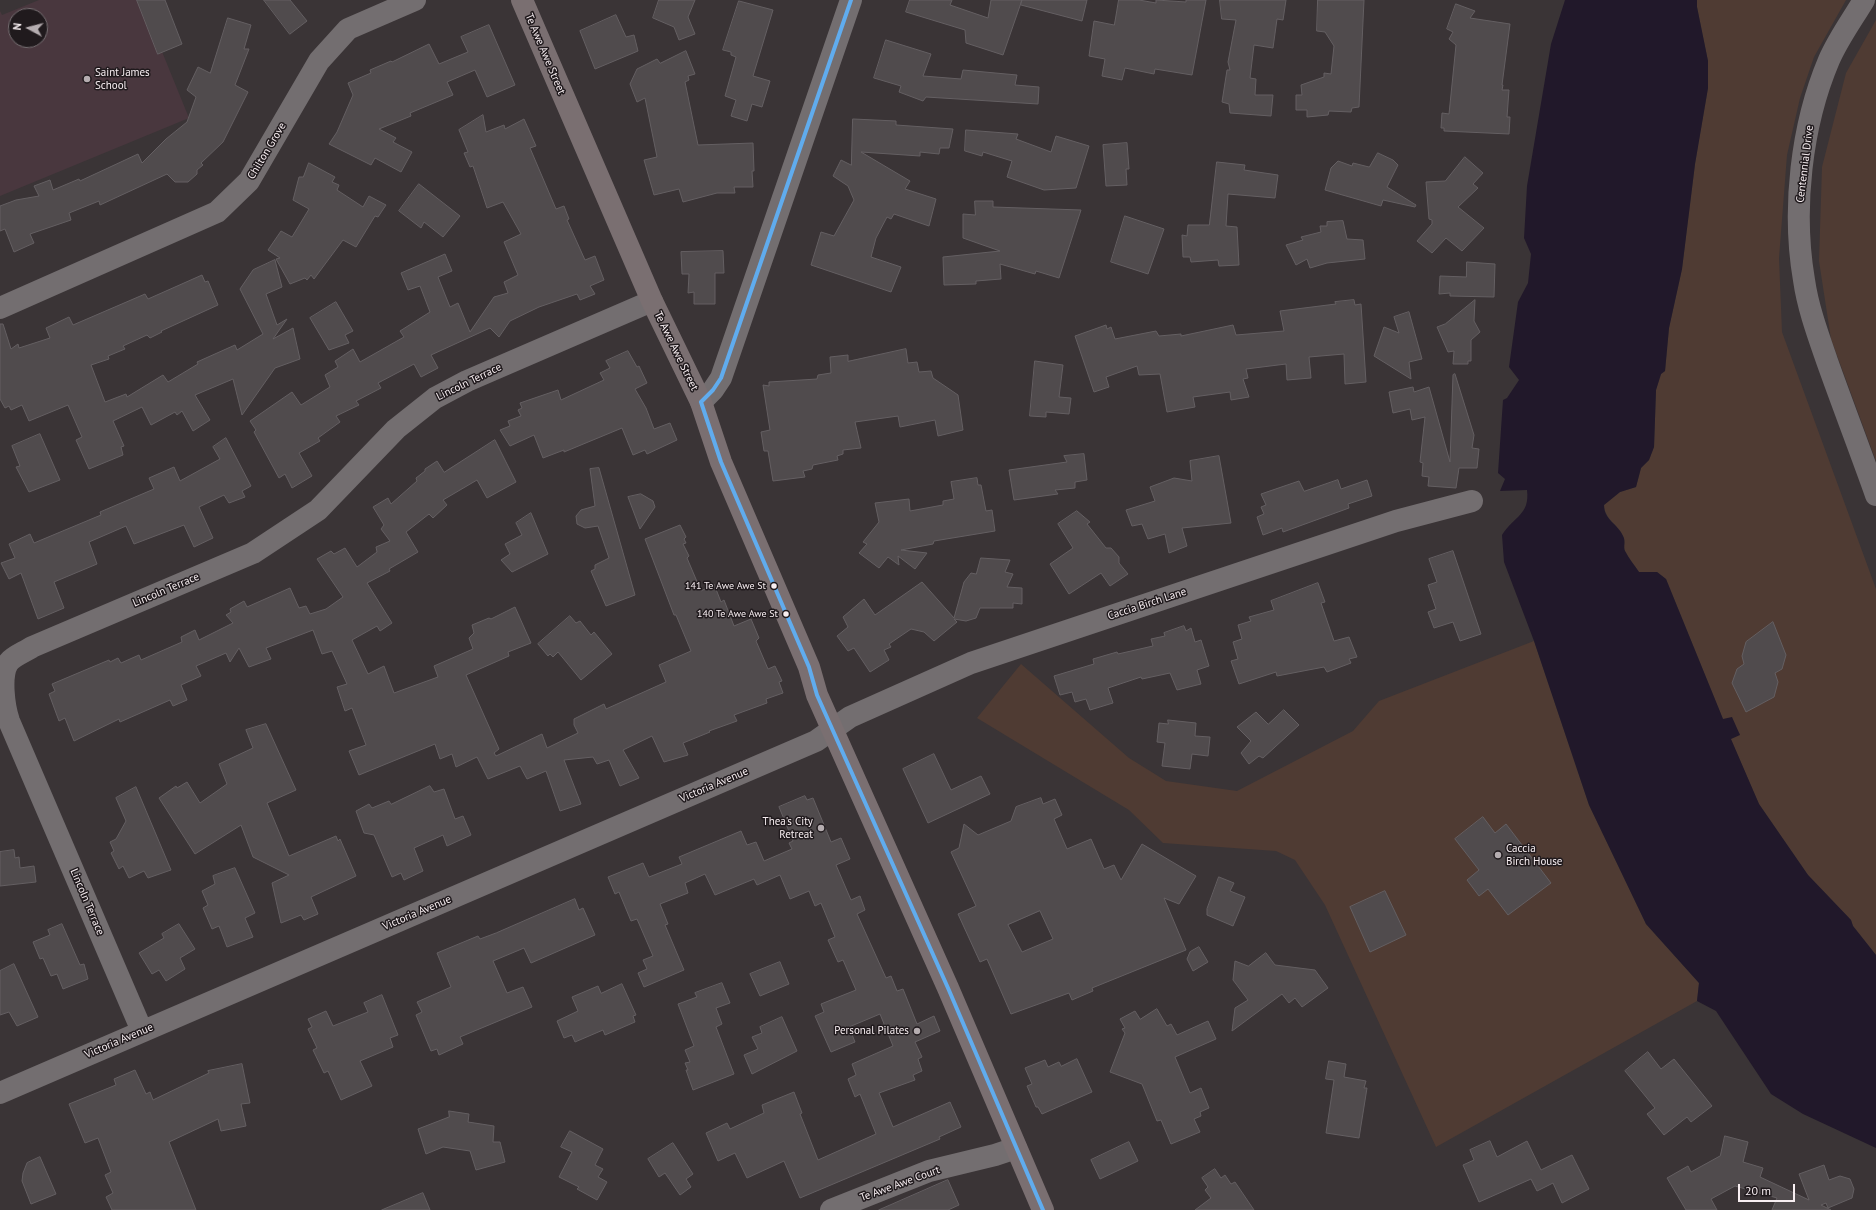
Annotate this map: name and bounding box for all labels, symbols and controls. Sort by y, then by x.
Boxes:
north arrow [8,8,48,48]
street label: Te Awe Awe Street [522,12,568,96]
text: N [10,22,24,31]
place label: Saint James School [95,66,150,92]
marker: Saint James School [82,74,92,84]
street label: Chilton Grove [245,120,289,182]
street label: Centennial Drive [1794,125,1816,203]
street label: Te Awe Awe Street [651,309,701,393]
street label: Lincoln Terrace [434,361,504,403]
street label: Lincoln Terrace [131,570,201,610]
place label: 141 Te Awe Awe St [685,580,766,592]
marker: 141 Te Awe Awe St [769,581,779,591]
street label: Caccia Birch Lane [1106,585,1188,623]
place label: 140 Te Awe Awe St [697,608,778,620]
marker: 140 Te Awe Awe St [781,609,791,619]
street label: Victoria Avenue [678,765,750,805]
place label: Thea's City Retreat [763,815,813,841]
marker: Thea's City Retreat [816,823,826,833]
place label: Caccia Birch House [1506,842,1562,868]
marker: Caccia Birch House [1493,850,1503,860]
street label: Lincoln Terrace [67,867,107,937]
street label: Victoria Avenue [381,893,453,933]
street label: Victoria Avenue [83,1021,155,1061]
place label: Personal Pilates [834,1024,909,1038]
marker: Personal Pilates [912,1026,922,1036]
street label: Te Awe Awe Court [858,1163,942,1205]
scale bar [1740,1176,1797,1202]
text: 20 m [1745,1183,1771,1198]

